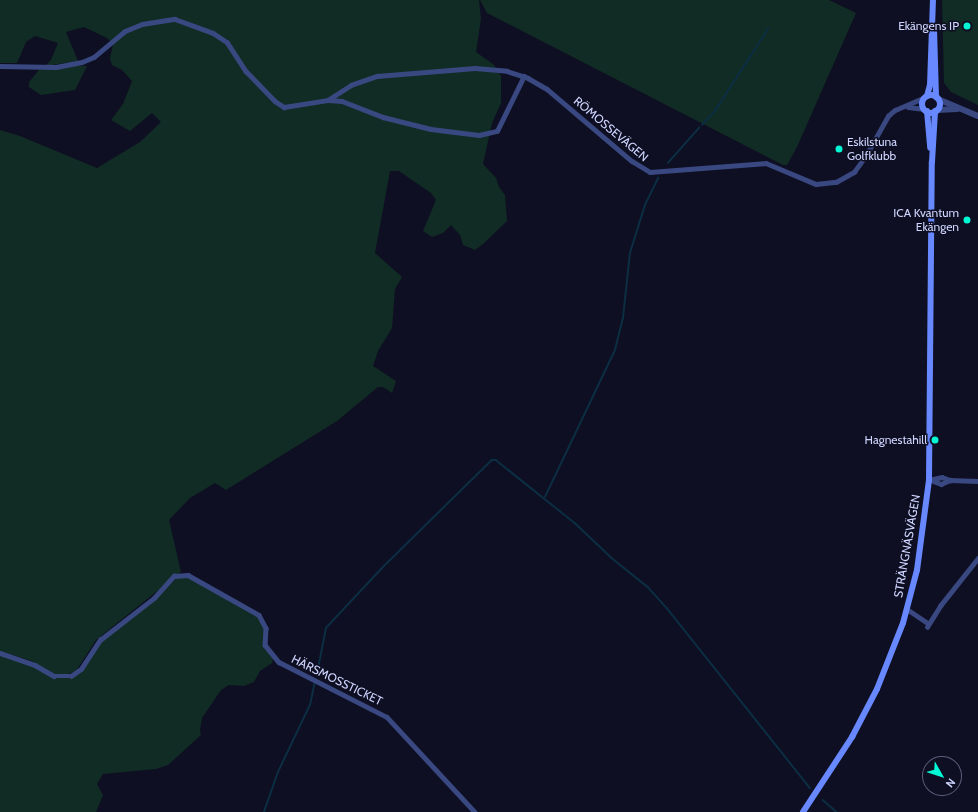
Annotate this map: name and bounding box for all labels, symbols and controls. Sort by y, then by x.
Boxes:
place label: Ekängens IP [898,19,959,33]
marker: Ekängens IP [962,21,972,31]
street label: RÖMOSSEVÄGEN [571,94,651,164]
place label: Eskilstuna Golfklubb [847,135,897,163]
marker: Eskilstuna Golfklubb [834,144,844,154]
place label: ICA Kvantum Ekängen [893,206,959,234]
marker: ICA Kvantum Ekängen [962,215,972,225]
place label: Hagnestahill [865,433,927,447]
marker: Hagnestahill [930,435,940,445]
street label: STRÄNGNÄSVÄGEN [891,493,923,599]
street label: HÄRSMOSSTICKET [289,652,385,708]
north arrow [922,756,962,796]
text: N [943,775,958,790]

